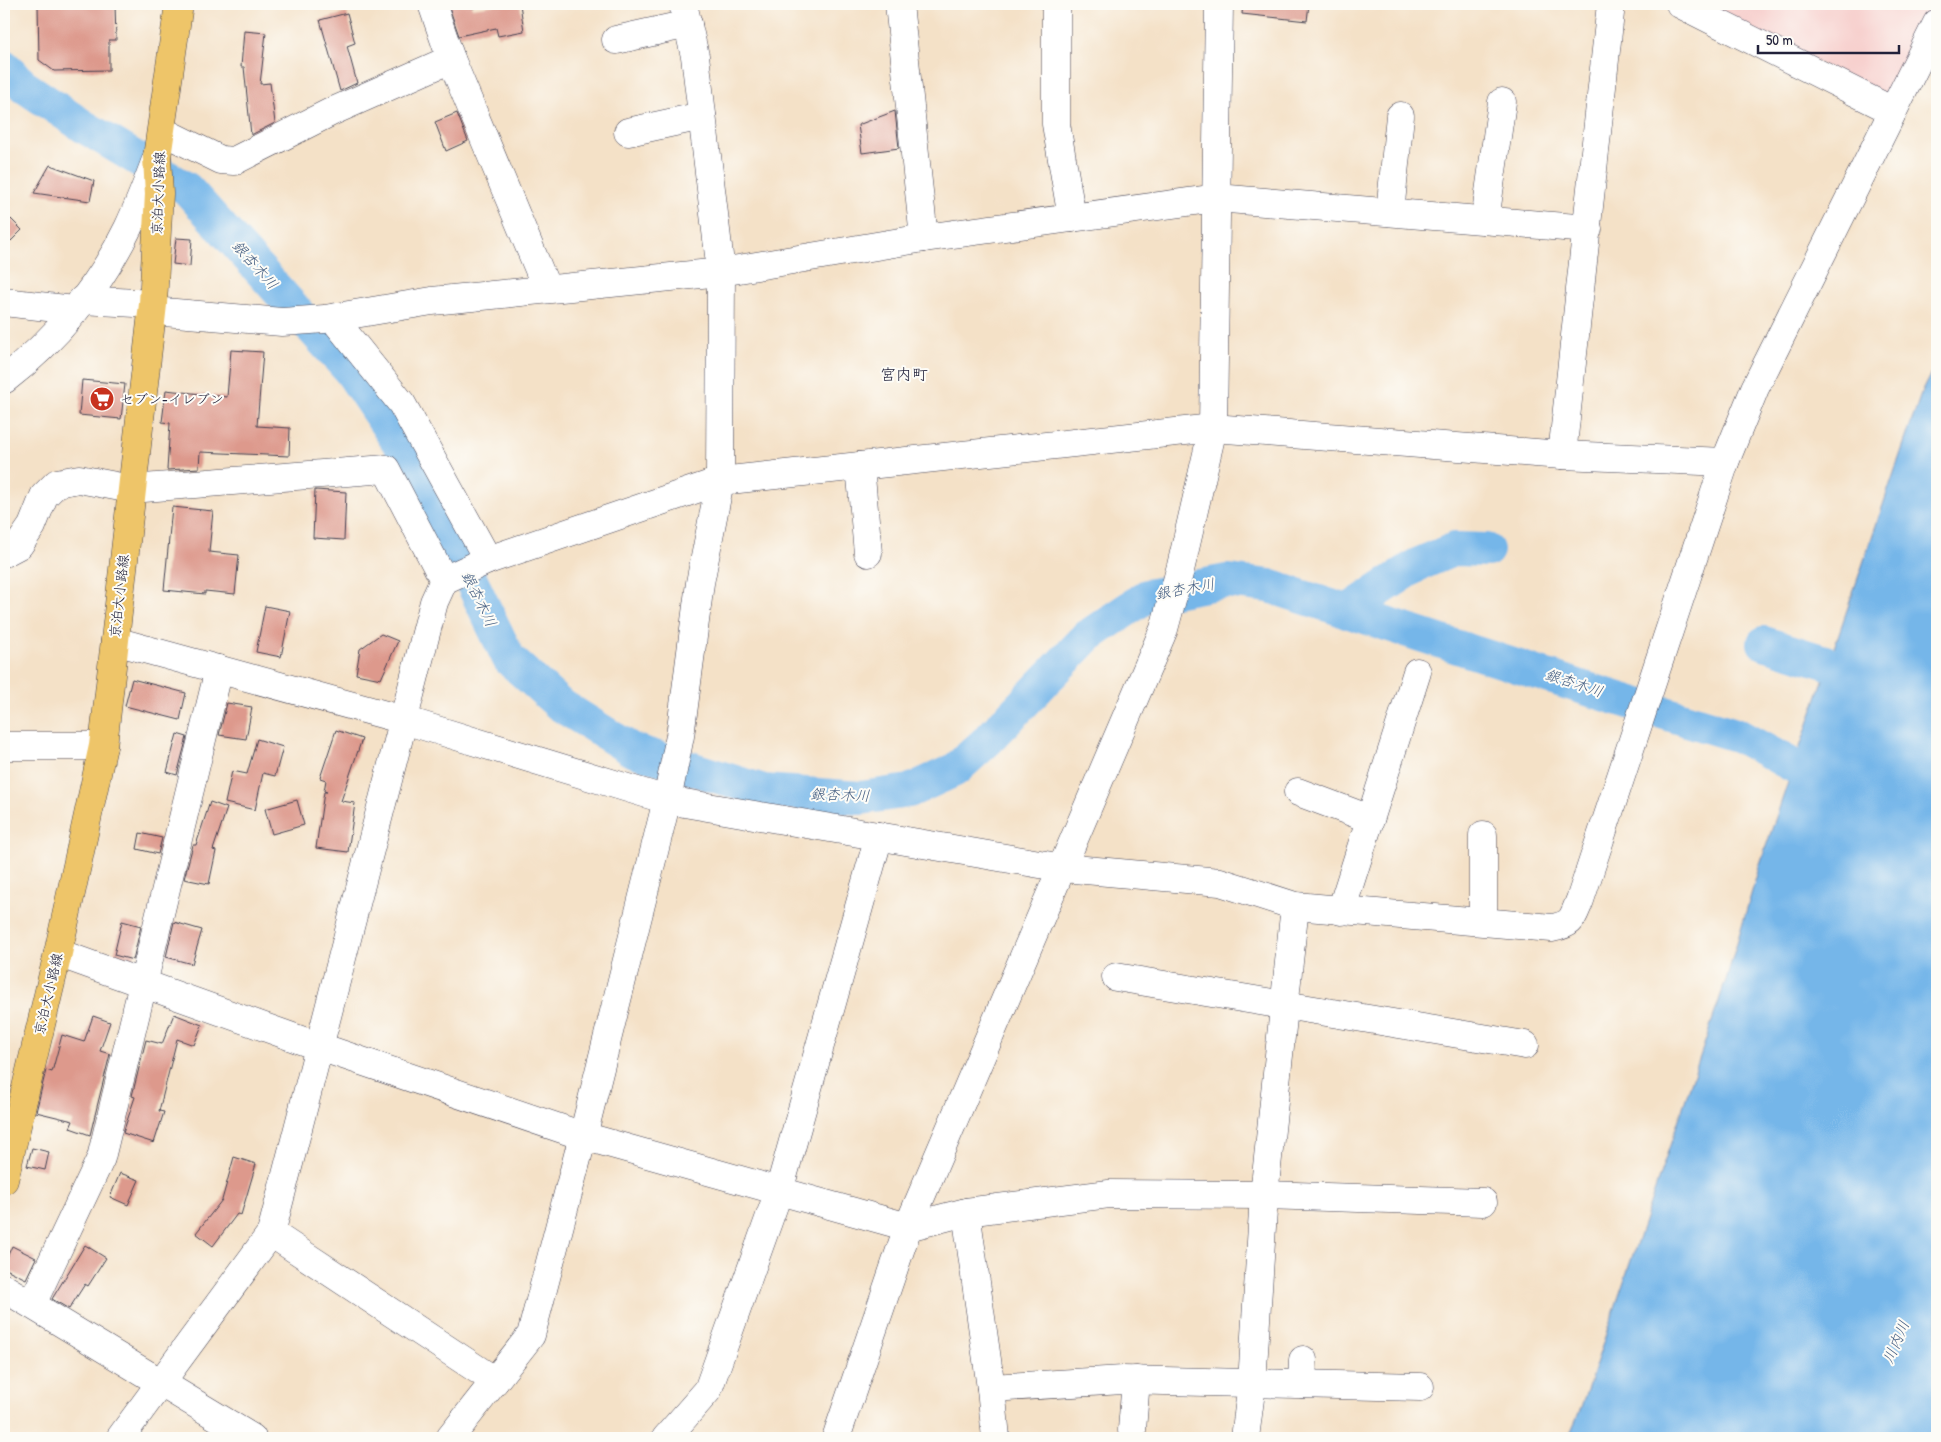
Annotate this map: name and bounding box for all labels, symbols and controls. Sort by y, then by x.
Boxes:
scale bar [1758,22,1900,54]
text: 50 m [1766,29,1793,50]
street label: 京泊大小路線 [147,151,168,235]
water label: 銀杏木川 [227,235,283,294]
district label: 宮内町 [880,363,928,385]
supermarket icon: セブン-イレブン [89,386,115,412]
place label: セブン-イレブン [120,389,224,408]
street label: 京泊大小路線 [105,553,132,639]
water label: 銀杏木川 [457,567,502,630]
water label: 銀杏木川 [1154,573,1216,604]
water label: 銀杏木川 [1542,663,1606,702]
water label: 銀杏木川 [810,783,870,806]
street label: 京泊大小路線 [29,951,66,1037]
water label: 川内川 [1877,1317,1914,1367]

